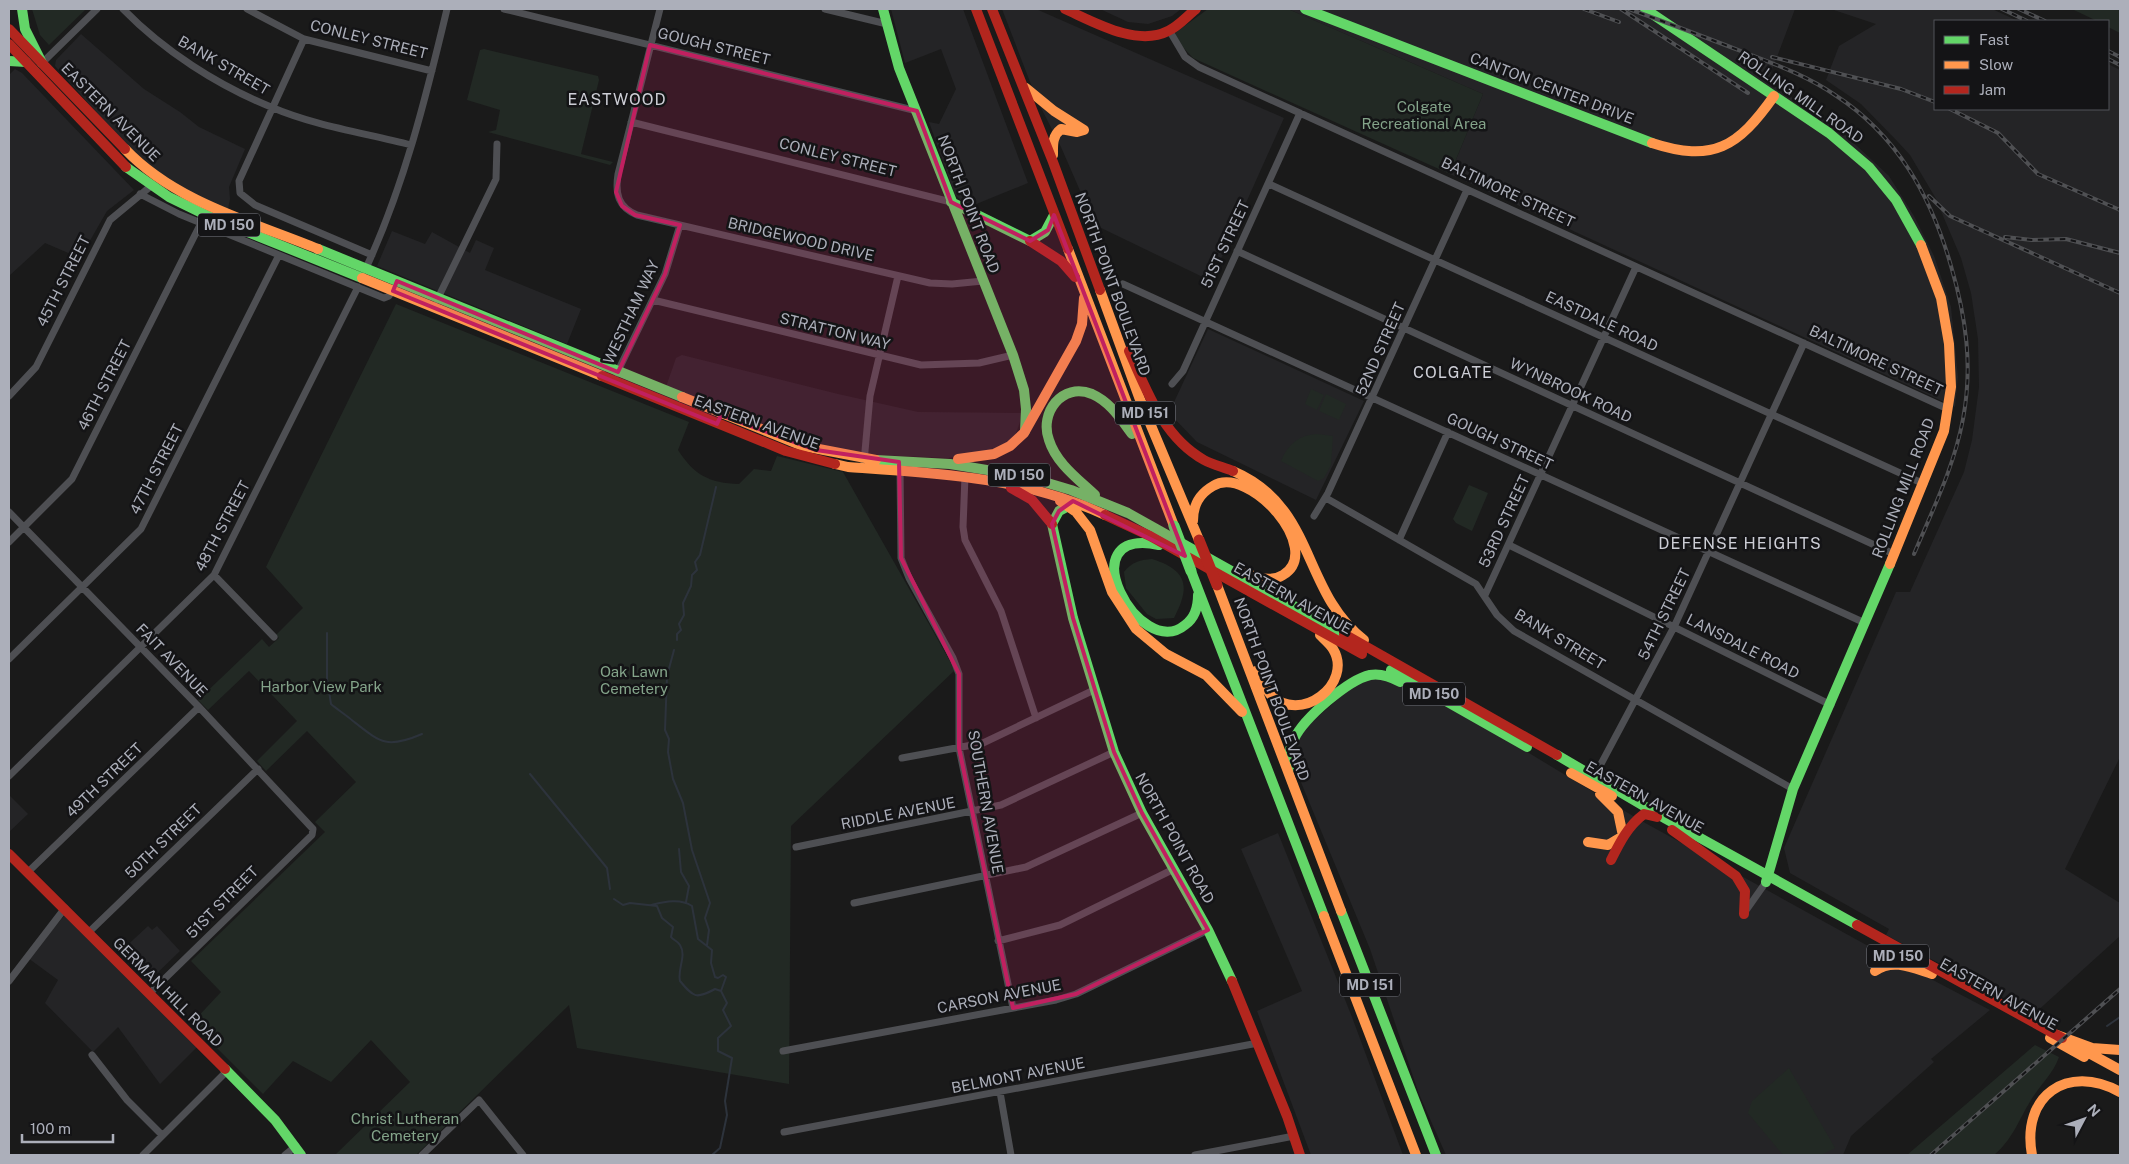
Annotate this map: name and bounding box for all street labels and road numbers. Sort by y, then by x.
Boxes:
street label: CONLEY STREET [309,16,429,62]
street label: GOUGH STREET [656,24,772,68]
street label: BANK STREET [175,32,273,98]
street label: ROLLING MILL ROAD [1735,47,1867,147]
street label: CANTON CENTER DRIVE [1468,49,1636,127]
street label: EASTERN AVENUE [58,59,164,165]
street label: NORTH POINT ROAD [935,133,1003,275]
street label: CONLEY STREET [778,134,898,180]
street label: BALTIMORE STREET [1439,154,1577,230]
street label: NORTH POINT BOULEVARD [1072,190,1154,378]
street label: 51ST STREET [1197,197,1253,291]
road number: MD 150 [198,214,260,236]
street label: BRIDGEWOOD DRIVE [726,214,876,264]
street label: 45TH STREET [33,233,93,329]
street label: WESTHAM WAY [600,258,662,366]
street label: EASTDALE ROAD [1543,287,1661,355]
street label: 52ND STREET [1352,299,1408,398]
street label: STRATTON WAY [778,309,892,353]
street label: BALTIMORE STREET [1807,322,1945,398]
street label: 46TH STREET [74,337,134,433]
street label: WYNBROOK ROAD [1507,354,1635,426]
street label: EASTERN AVENUE [692,391,822,453]
road number: MD 151 [1115,402,1175,424]
street label: GOUGH STREET [1444,409,1556,473]
street label: ROLLING MILL ROAD [1868,416,1938,560]
street label: 47TH STREET [126,421,186,517]
road number: MD 150 [988,464,1050,486]
street label: 53RD STREET [1475,472,1533,570]
street label: 48TH STREET [191,478,253,574]
street label: EASTERN AVENUE [1231,558,1355,638]
street label: 54TH STREET [1635,565,1694,662]
street label: NORTH POINT BOULEVARD [1231,595,1313,783]
street label: BANK STREET [1512,605,1608,673]
street label: LANSDALE ROAD [1684,610,1802,682]
street label: FAIT AVENUE [133,620,211,700]
road number: MD 150 [1403,682,1465,706]
street label: SOUTHERN AVENUE [965,729,1007,875]
street label: 49TH STREET [62,739,146,821]
street label: EASTERN AVENUE [1583,757,1707,837]
street label: NORTH POINT ROAD [1132,770,1218,906]
street label: RIDDLE AVENUE [839,794,957,832]
street label: 50TH STREET [121,800,205,882]
street label: 51ST STREET [182,862,262,942]
street label: GERMAN HILL ROAD [110,934,226,1050]
road number: MD 150 [1867,944,1929,968]
street label: EASTERN AVENUE [1937,954,2061,1034]
road number: MD 151 [1340,974,1400,996]
street label: CARSON AVENUE [936,976,1062,1016]
street label: BELMONT AVENUE [950,1054,1086,1096]

